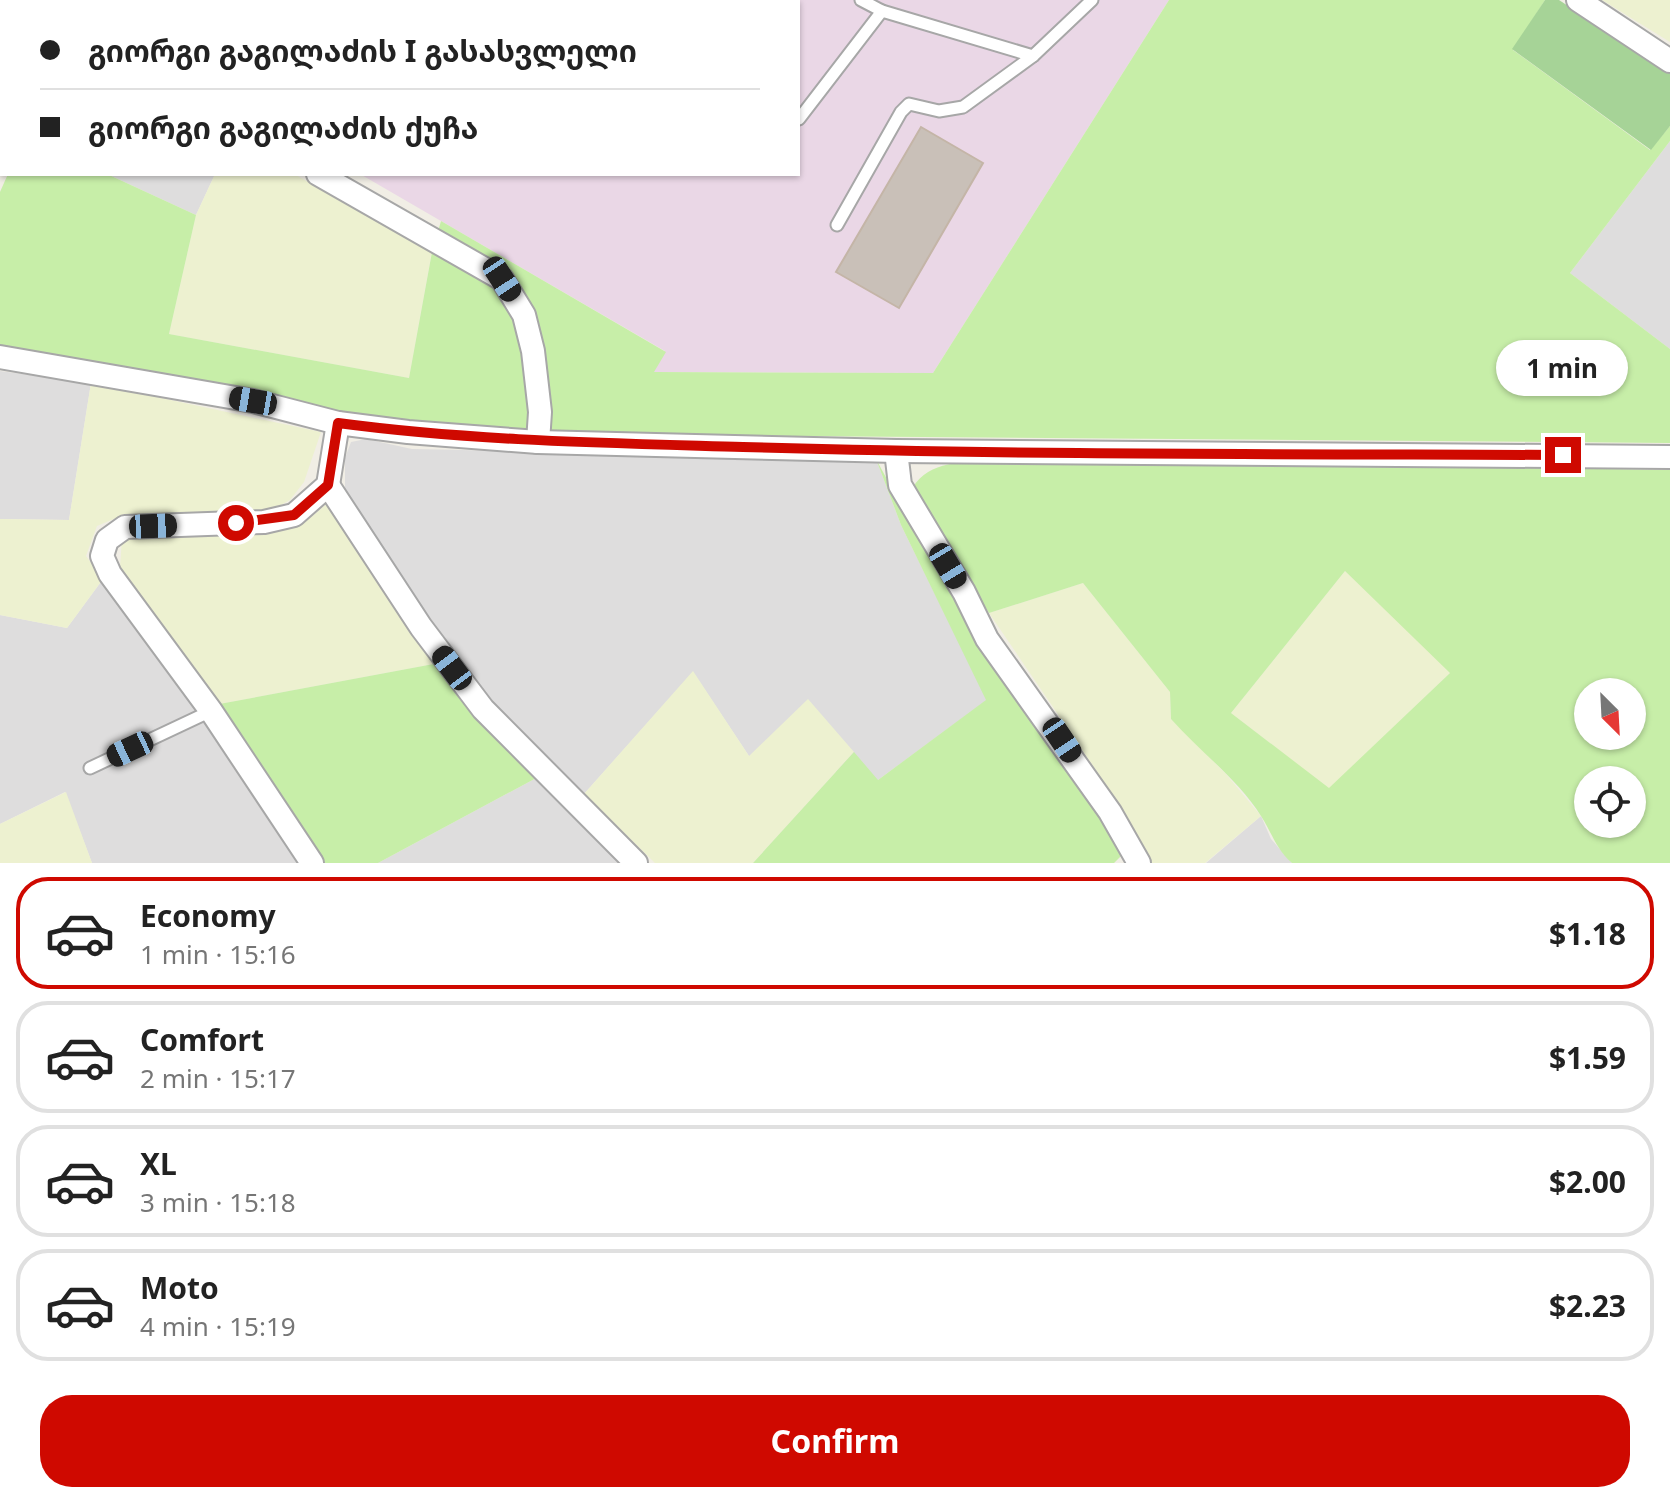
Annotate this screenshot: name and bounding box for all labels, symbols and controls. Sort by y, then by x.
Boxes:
text: გიორგი გაგილაძის I გასასვლელი [88,30,637,71]
text: გიორგი გაგილაძის ქუჩა [88,107,478,148]
car [479,252,525,306]
callout: 1 min [1497,339,1629,395]
text: 1 min [1526,350,1598,386]
car [227,385,279,417]
route end [1545,437,1581,473]
route start [218,505,254,541]
car [129,513,177,539]
car [925,539,971,593]
car [428,642,476,694]
north arrow [1574,678,1646,750]
map controls [1574,678,1646,838]
car [1039,713,1085,767]
car [103,728,157,770]
button: locate [1574,766,1646,838]
text: Economy [140,895,276,936]
icon: car [44,897,116,969]
text: $1.18 [1549,913,1626,954]
text: 1 min · 15:16 [140,936,296,972]
text: Comfort [140,1019,264,1060]
icon: car [44,1021,116,1093]
text: $1.59 [1549,1037,1626,1078]
text: 2 min · 15:17 [140,1060,296,1096]
text: XL [140,1143,177,1184]
icon: car [44,1145,116,1217]
text: $2.00 [1549,1161,1626,1202]
text: 3 min · 15:18 [140,1184,296,1220]
text: Moto [140,1267,219,1308]
icon: car [44,1269,116,1341]
text: $2.23 [1549,1285,1626,1326]
text: 4 min · 15:19 [140,1308,296,1344]
button: Confirm [40,1395,1630,1487]

